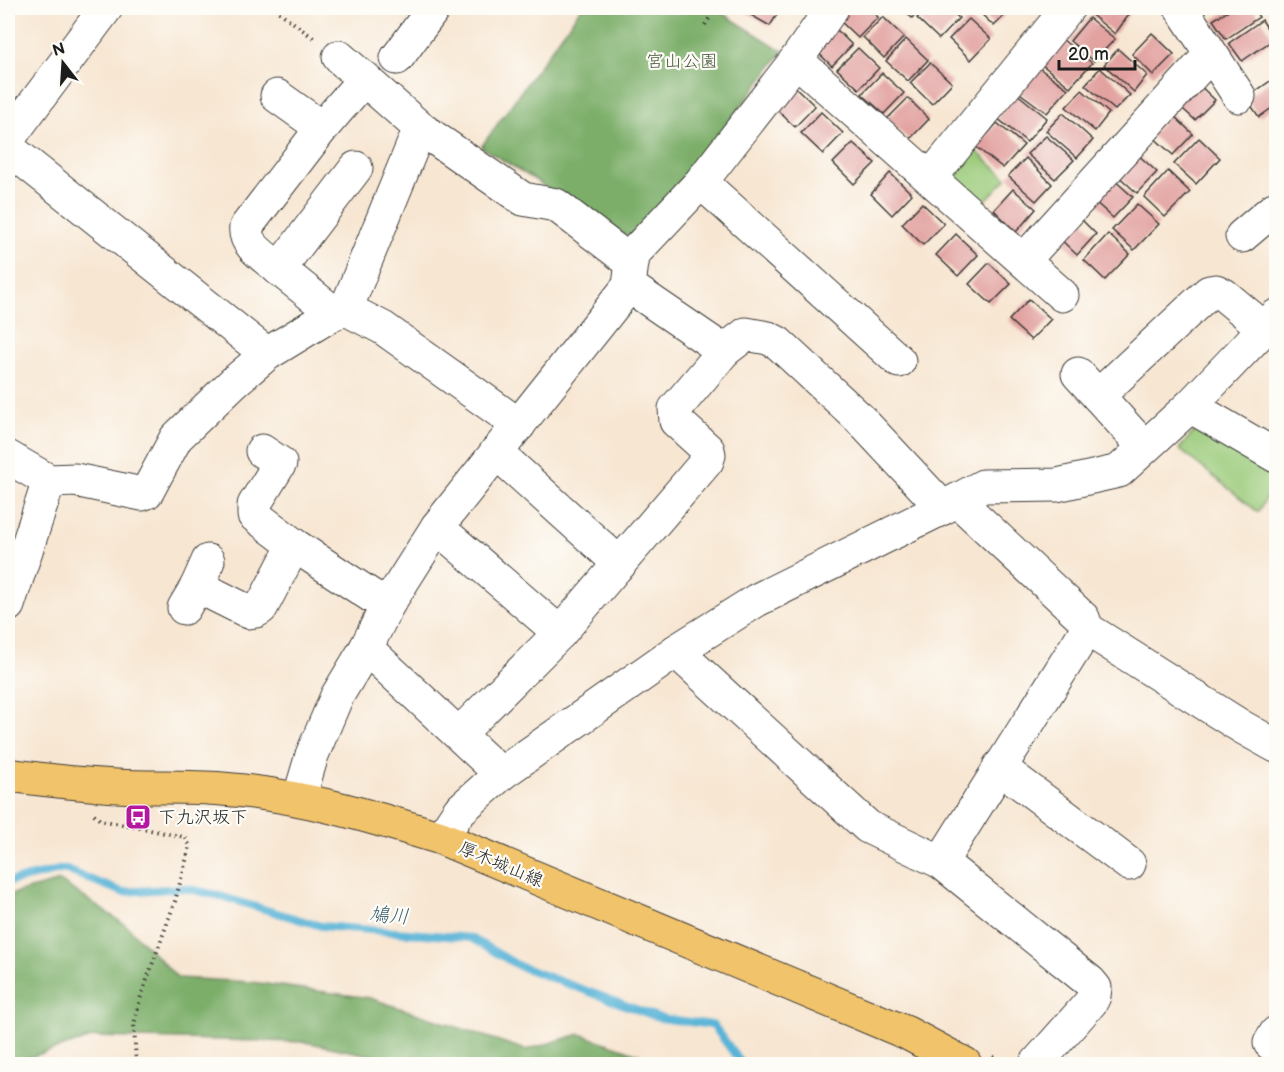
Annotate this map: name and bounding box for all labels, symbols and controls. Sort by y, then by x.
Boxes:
north arrow [33,33,93,93]
scale bar [1059,33,1136,71]
text: N [51,39,68,61]
text: 20 m [1068,44,1109,65]
park label: 宮山公園 [646,51,718,72]
bus stop icon: 下九沢坂下 [123,802,153,832]
place label: 下九沢坂下 [158,807,248,828]
street label: 厚木城山線 [455,837,546,892]
water label: 鳩川 [368,903,410,929]

